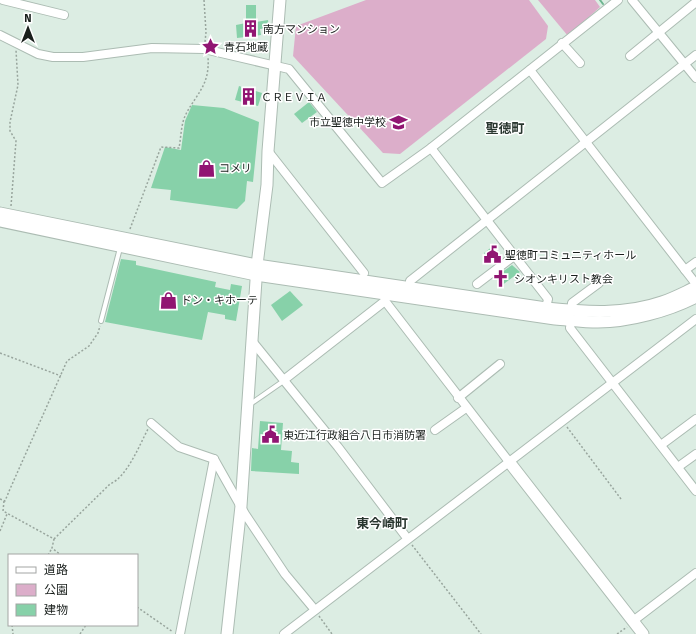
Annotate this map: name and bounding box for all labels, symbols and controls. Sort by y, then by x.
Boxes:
north arrow [8,8,48,48]
text: N [24,12,32,25]
building icon: 南方マンション [240,19,260,39]
place label: 南方マンション [263,23,340,36]
place icon: 青石地蔵 [201,37,221,57]
place label: 青石地蔵 [224,41,268,54]
building icon: ＣＲＥＶＩＡ [238,87,258,107]
place label: ＣＲＥＶＩＡ [261,91,327,104]
school or university icon: 市立聖徳中学校 [389,112,409,132]
place label: 市立聖徳中学校 [309,116,386,129]
district label: 聖徳町 [485,121,525,136]
shop icon: コメリ [196,158,216,178]
place label: コメリ [219,162,252,175]
public building icon: 聖徳町コミュニティホール [482,245,502,265]
place label: 聖徳町コミュニティホール [505,249,636,262]
church icon: シオンキリスト教会 [491,269,511,289]
place label: シオンキリスト教会 [514,273,613,286]
shop icon: ドン・キホーテ [158,290,178,310]
place label: ドン・キホーテ [181,294,258,307]
public building icon: 東近江行政組合八日市消防署 [260,425,280,445]
place label: 東近江行政組合八日市消防署 [283,429,426,442]
district label: 東今崎町 [356,516,408,531]
legend [8,554,138,626]
text: 道路 [44,563,68,577]
text: 公園 [44,583,68,597]
text: 建物 [44,603,68,617]

